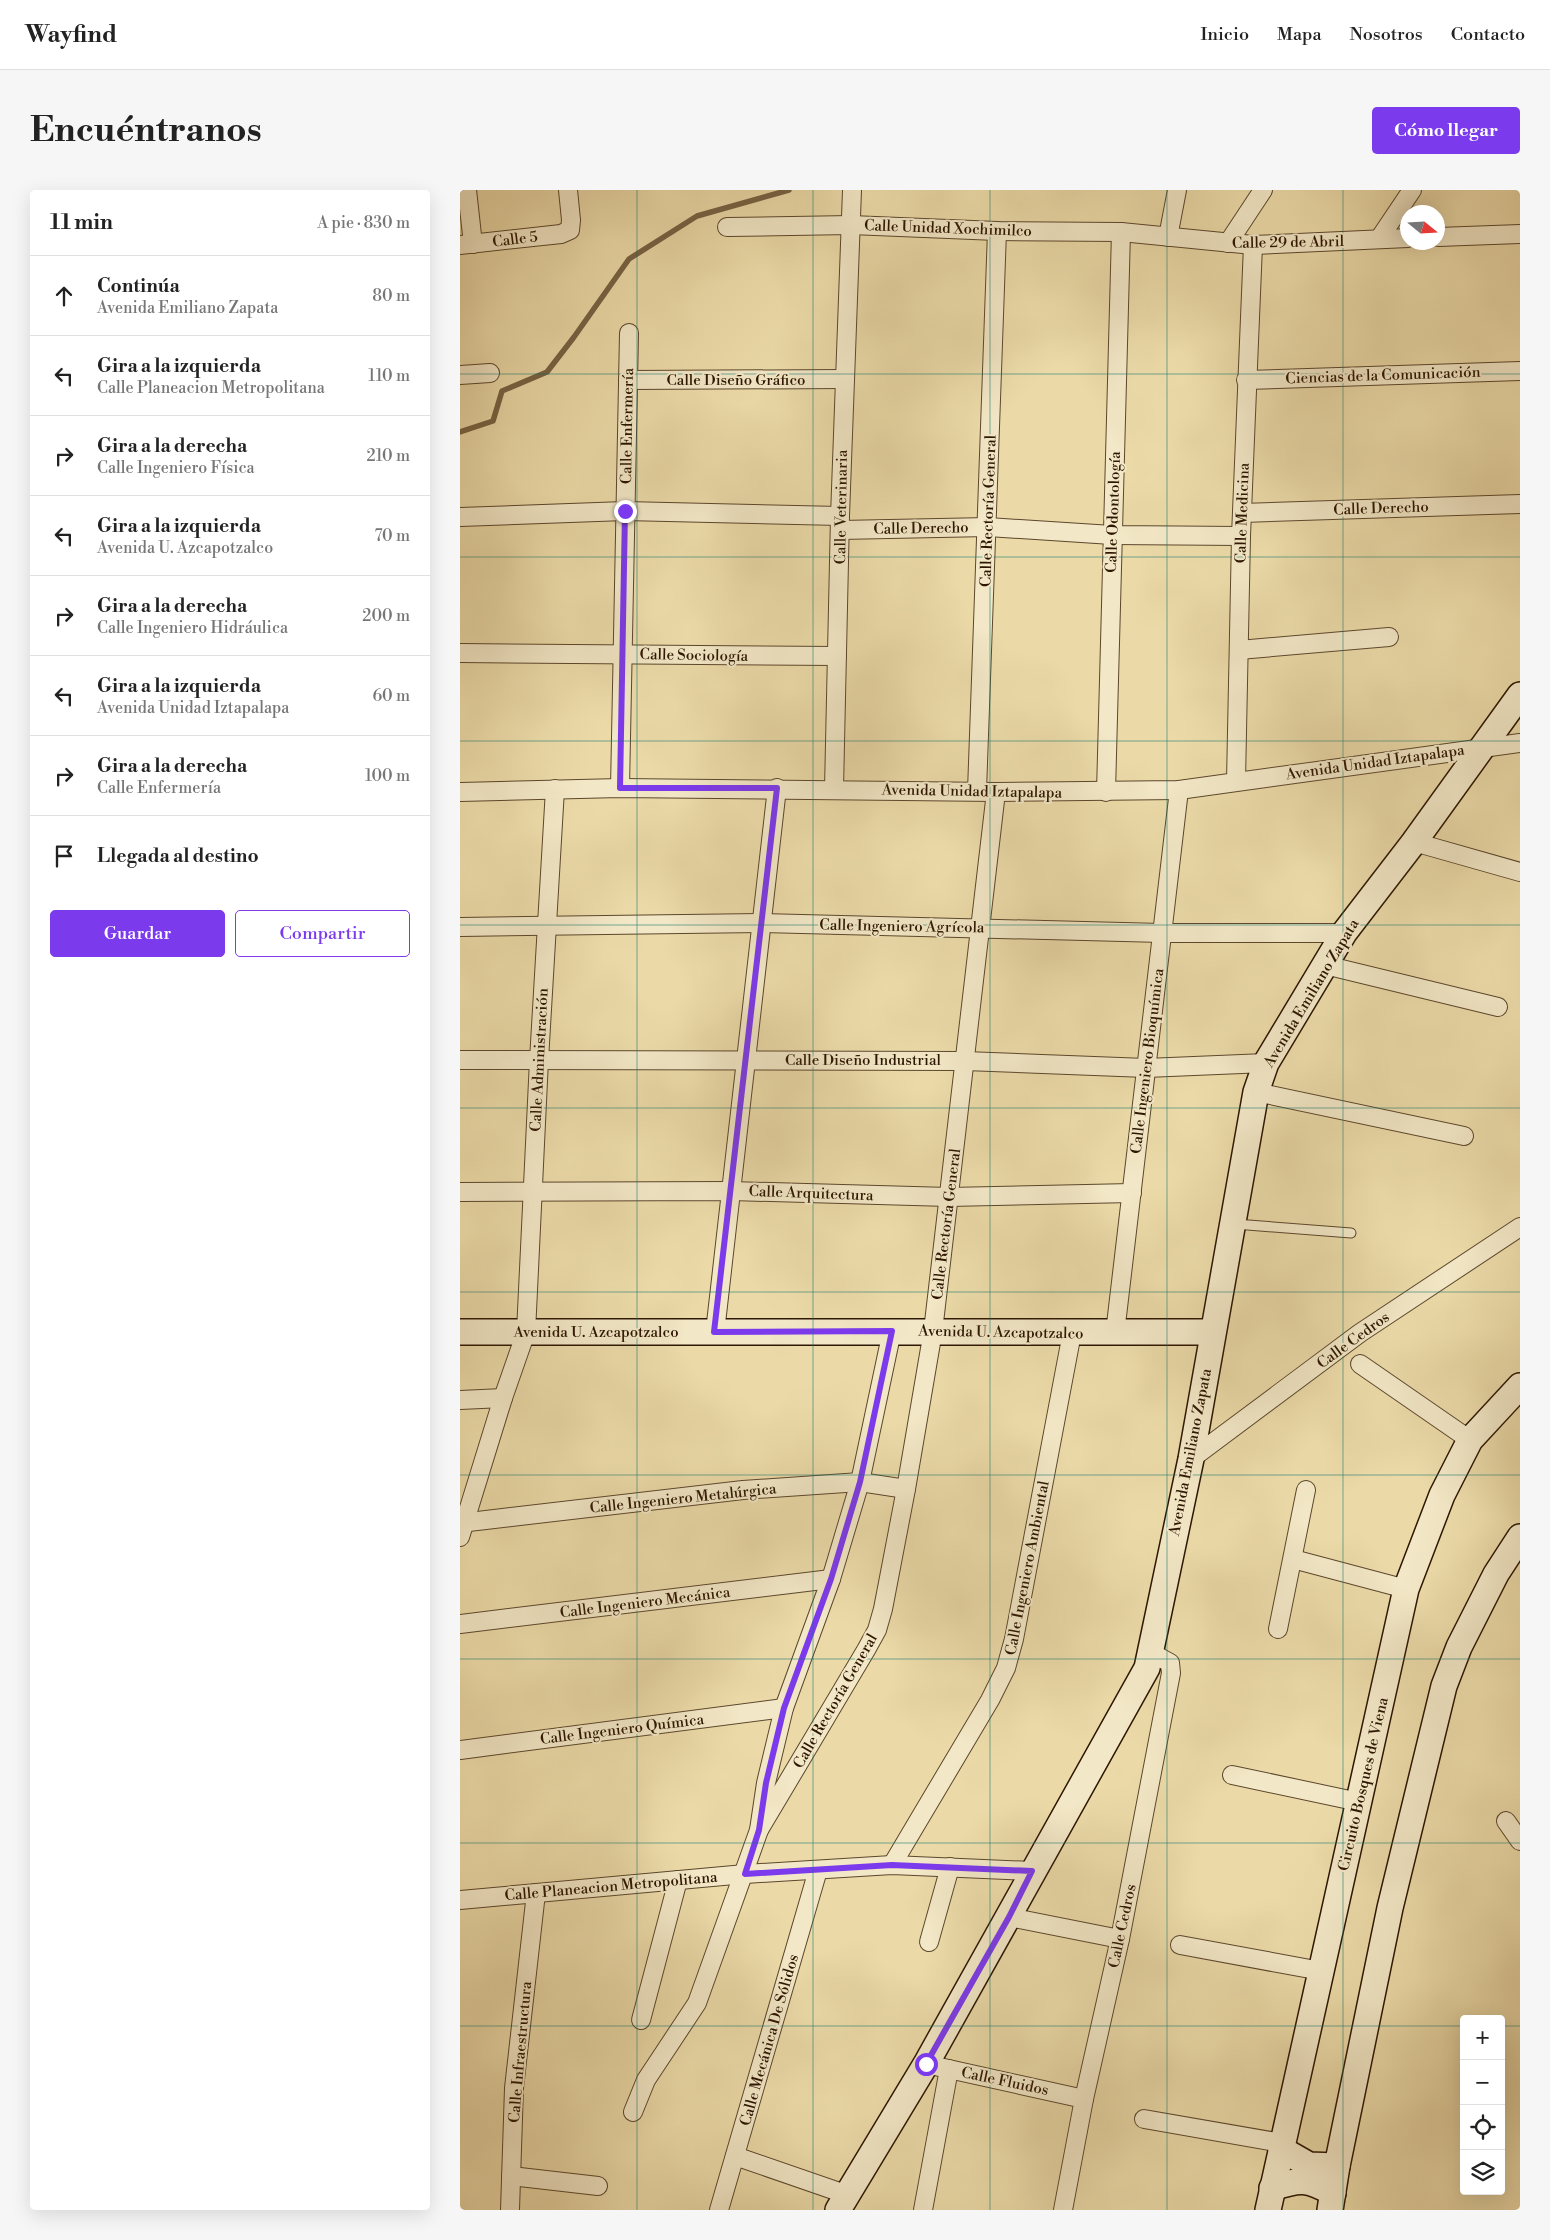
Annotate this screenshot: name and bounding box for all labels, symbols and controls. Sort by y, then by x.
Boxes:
text: Wayfind [25,20,117,50]
text: Inicio [1200,23,1249,46]
text: Mapa [1277,23,1322,46]
text: Nosotros [1350,23,1423,46]
text: Contacto [1451,23,1525,46]
button: Cómo llegar [1372,107,1520,154]
text: Encuéntranos [30,109,262,152]
north arrow [1400,205,1445,250]
text: 11 min [50,210,113,236]
text: A pie · 830 m [317,213,410,233]
street label: Calle Unidad Xochimilco [864,216,1032,241]
street label: Calle 5 [491,227,539,252]
street label: Calle 29 de Abril [1232,232,1345,253]
text: Continúa [97,274,180,298]
icon: ahead [50,282,78,310]
text: 80 m [372,286,410,306]
text: Avenida Emiliano Zapata [97,298,278,318]
text: Gira a la izquierda [97,354,261,378]
icon: left [50,362,78,390]
street label: Ciencias de la Comunicación [1285,363,1481,388]
text: 110 m [368,366,410,386]
street label: Calle Enfermería [617,367,638,484]
street label: Calle Diseño Gráfico [667,371,805,390]
text: Calle Planeacion Metropolitana [97,378,325,398]
text: Gira a la derecha [97,434,247,458]
street label: Calle Rectoría General [976,434,1001,588]
icon: right [50,442,78,470]
text: 210 m [366,446,410,466]
street label: Calle Veterinaria [831,449,852,565]
street label: Calle Odontología [1102,450,1125,573]
text: Calle Ingeniero Física [97,458,255,478]
street label: Calle Medicina [1231,462,1254,564]
street label: Calle Derecho [1333,497,1429,520]
route end [614,500,637,523]
text: Gira a la izquierda [97,514,261,538]
street label: Calle Derecho [873,518,969,539]
icon: left [50,522,78,550]
text: 70 m [374,526,410,546]
text: Avenida U. Azcapotzalco [97,538,273,558]
text: Gira a la derecha [97,594,247,618]
icon: right [50,602,78,630]
text: 200 m [362,606,410,626]
text: Calle Ingeniero Hidráulica [97,618,288,638]
street label: Calle Sociología [640,645,749,666]
text: Gira a la izquierda [97,674,261,698]
icon: left [50,682,78,710]
text: 60 m [372,686,410,706]
text: Avenida Unidad Iztapalapa [97,698,289,718]
street label: Avenida Unidad Iztapalapa [1283,740,1466,785]
text: Gira a la derecha [97,754,247,778]
icon: right [50,762,78,790]
text: 100 m [365,766,410,786]
text: Calle Enfermería [97,778,221,798]
street label: Avenida Unidad Iztapalapa [881,780,1063,803]
icon: arrive [50,842,78,870]
text: Llegada al destino [97,844,259,868]
button: Guardar [50,910,225,957]
button: Compartir [235,910,410,957]
street label: Avenida Emiliano Zapata [1259,915,1364,1072]
street label: Calle Ingeniero Agrícola [819,916,985,937]
street label: Calle Ingeniero Bioquímica [1127,967,1168,1155]
street label: Calle Administración [526,988,553,1132]
street label: Calle Diseño Industrial [785,1051,942,1070]
street label: Calle Rectoría General [928,1147,965,1301]
street label: Calle Arquitectura [748,1182,874,1205]
street label: Calle Cedros [1313,1308,1393,1373]
street label: Avenida U. Azcapotzalco [917,1322,1084,1343]
street label: Avenida U. Azcapotzalco [512,1323,679,1342]
street label: Avenida Emiliano Zapata [1165,1366,1216,1538]
street label: Calle Ingeniero Metalúrgica [589,1479,778,1518]
street label: Calle Ingeniero Ambiental [1001,1479,1054,1657]
street label: Calle Ingeniero Mecánica [559,1583,732,1622]
street label: Calle Rectoría General [789,1630,882,1772]
street label: Circuito Bosques de Viena [1334,1695,1393,1873]
street label: Calle Ingeniero Química [539,1710,706,1749]
street label: Calle Planeacion Metropolitana [504,1868,719,1905]
street label: Calle Cedros [1104,1882,1141,1970]
street label: Calle Mecánica De Sólidos [736,1952,803,2128]
street label: Calle Infraestructura [505,1980,536,2124]
map controls [1460,2015,1505,2195]
button: + [1460,2015,1505,2060]
route start [915,2053,938,2076]
button: − [1460,2060,1505,2105]
street label: Calle Fluidos [960,2063,1050,2100]
button: locate [1460,2105,1505,2150]
button: layers [1460,2150,1505,2195]

